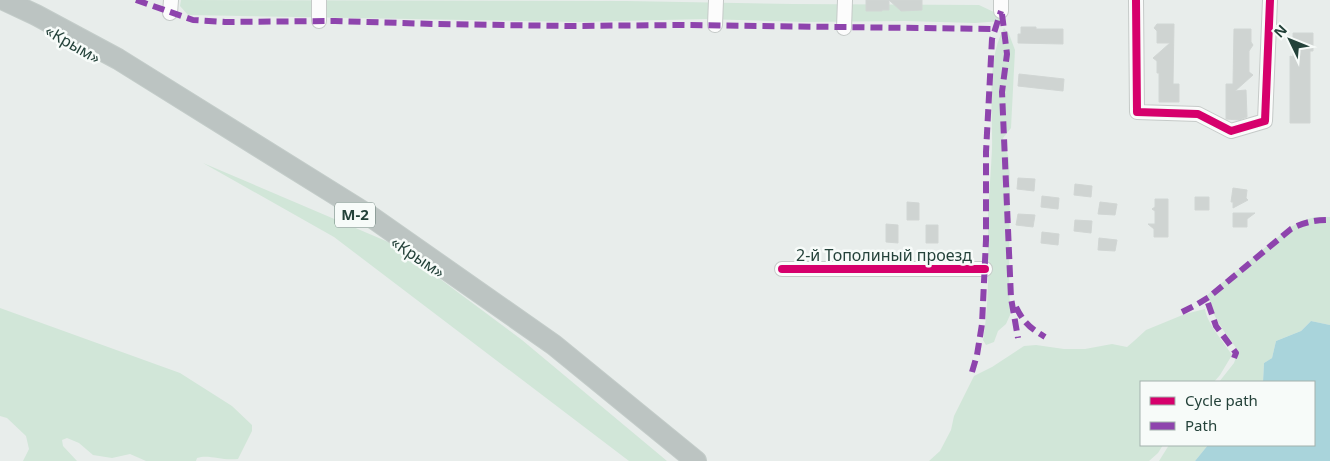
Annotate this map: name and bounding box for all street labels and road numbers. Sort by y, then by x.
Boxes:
street label: «Крым» [41,19,105,69]
road number: М-2 [335,202,375,228]
street label: «Крым» [387,231,449,283]
street label: 2-й Тополиный проезд [796,244,972,266]

